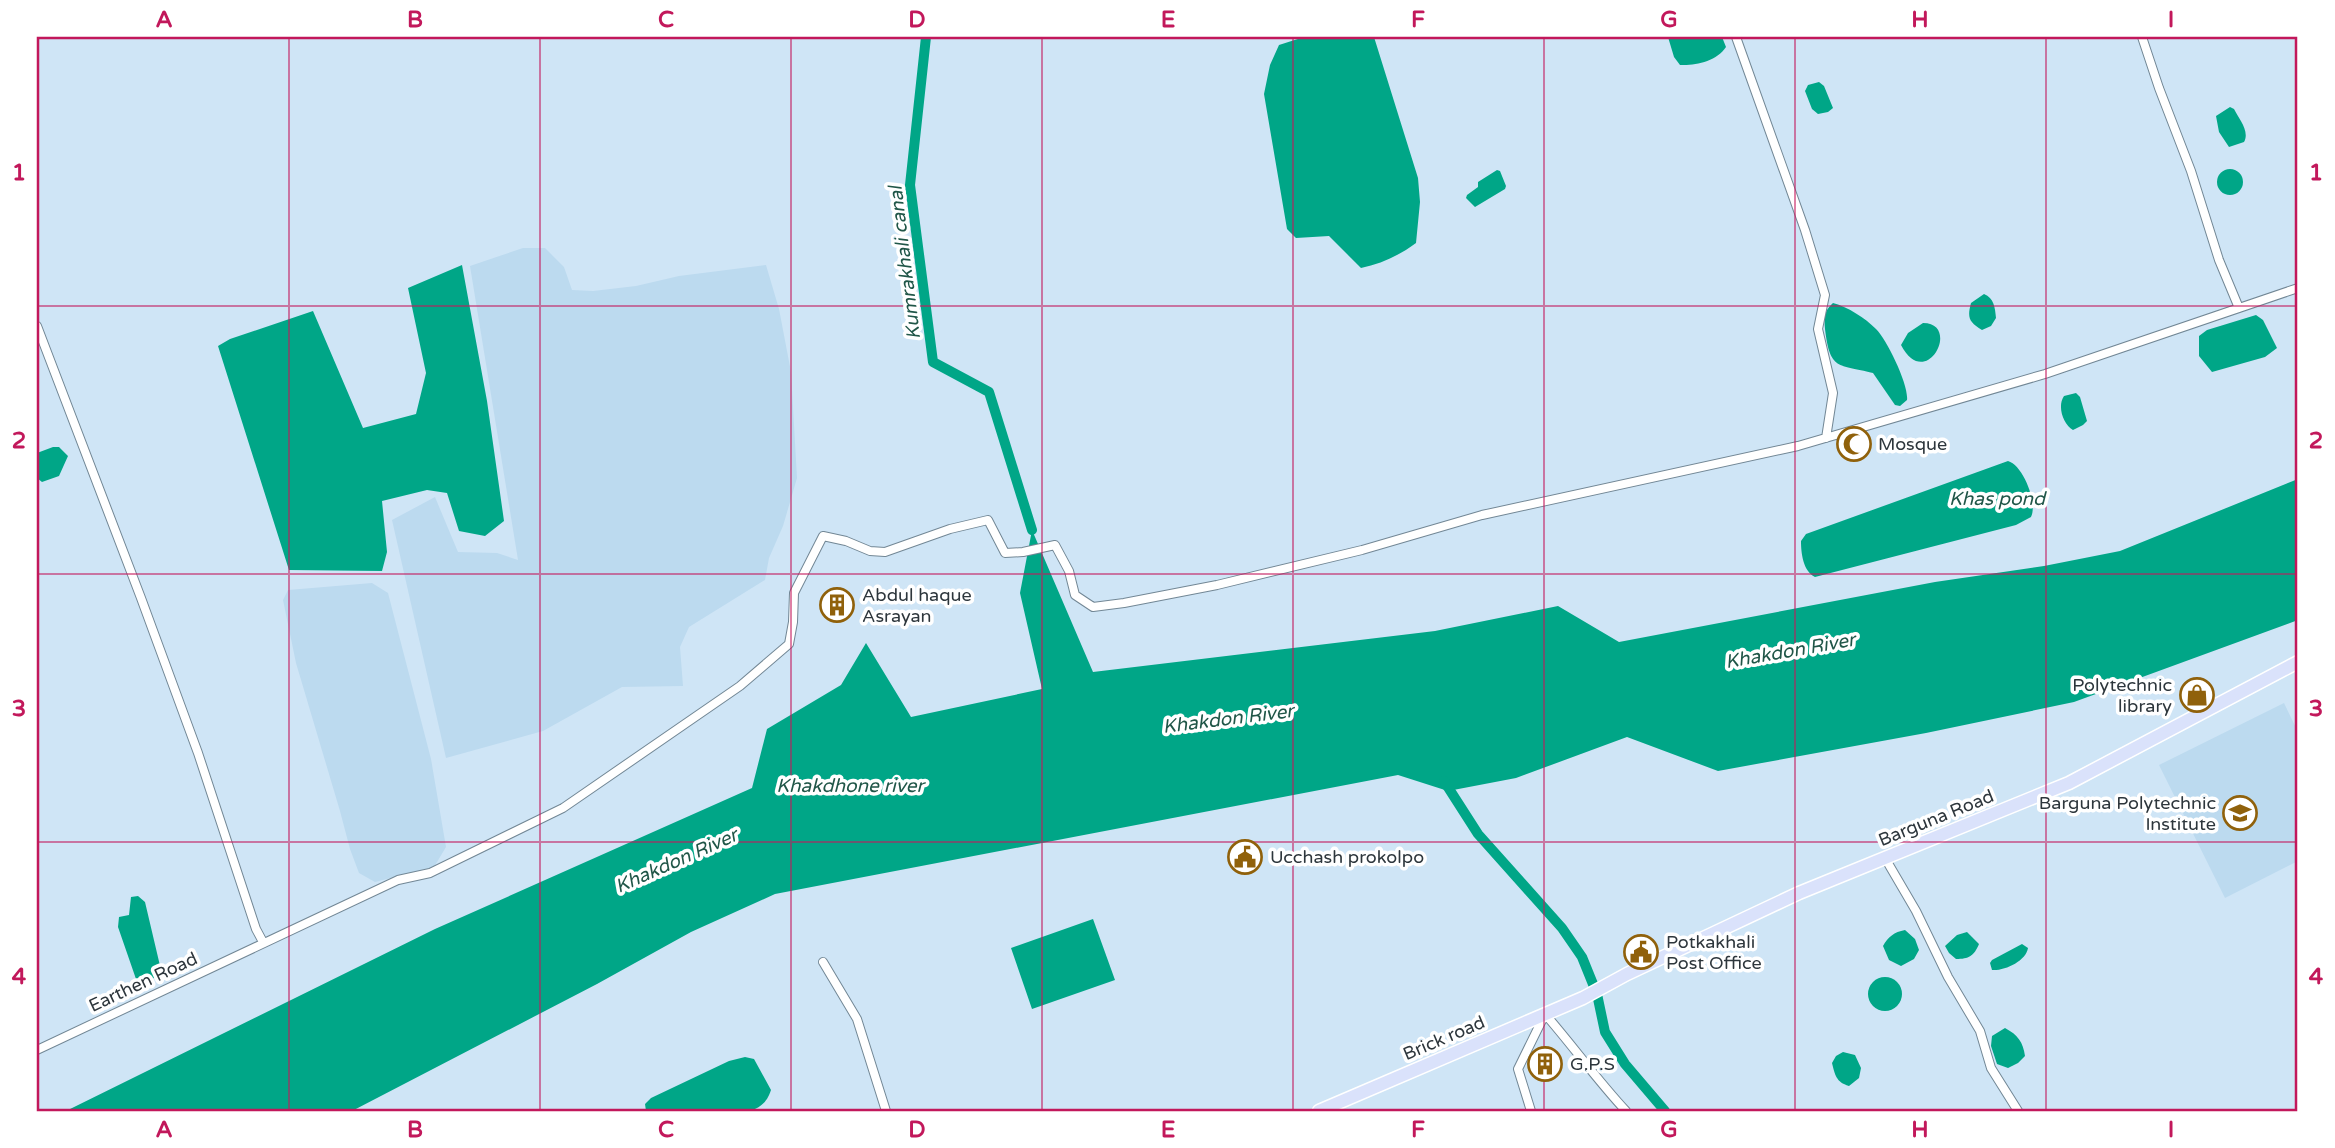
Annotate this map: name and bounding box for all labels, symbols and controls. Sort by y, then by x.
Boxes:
text: A [155,6,173,34]
text: B [407,6,423,34]
text: C [658,6,674,34]
text: D [908,6,926,34]
text: E [1161,6,1175,34]
text: F [1411,6,1425,34]
text: G [1660,6,1678,34]
text: H [1911,6,1929,34]
text: I [2168,6,2174,34]
text: 1 [12,159,26,187]
text: 1 [2309,159,2323,187]
water label: Kumrakhali canal [884,183,925,341]
mosque icon: Mosque [1835,425,1873,463]
text: 2 [12,427,26,455]
text: 2 [2309,427,2323,455]
place label: Mosque [1878,433,1947,455]
water label: Khas pond [1949,488,2047,510]
place label: Abdul haque Asrayan [862,584,972,627]
building icon: Abdul haque Asrayan [818,586,856,624]
water label: Khakdon River [1724,628,1859,673]
place label: Polytechnic library [2072,674,2172,717]
shop icon: Polytechnic library [2178,676,2216,714]
text: 3 [12,695,26,723]
text: 3 [2309,695,2323,723]
water label: Khakdon River [1162,700,1297,738]
water label: Khakdhone river [776,775,926,797]
street label: Barguna Road [1875,785,1997,851]
place label: Barguna Polytechnic Institute [2039,792,2216,835]
school or university icon: Barguna Polytechnic Institute [2221,794,2259,832]
water label: Khakdon River [612,823,743,898]
public building icon: Ucchash prokolpo [1226,838,1264,876]
place label: Ucchash prokolpo [1270,846,1424,868]
place label: Potkakhali Post Office [1666,931,1762,974]
public building icon: Potkakhali Post Office [1622,933,1660,971]
street label: Earthen Road [85,947,201,1017]
text: 4 [12,963,27,991]
text: 4 [2309,963,2324,991]
street label: Brick road [1400,1011,1488,1065]
building icon: G.P.S [1526,1045,1564,1083]
place label: G.P.S [1570,1053,1615,1075]
text: A [155,1116,173,1144]
text: B [407,1116,423,1144]
text: C [658,1116,674,1144]
text: D [908,1116,926,1144]
text: E [1161,1116,1175,1144]
text: F [1411,1116,1425,1144]
text: G [1660,1116,1678,1144]
text: H [1911,1116,1929,1144]
text: I [2168,1116,2174,1144]

